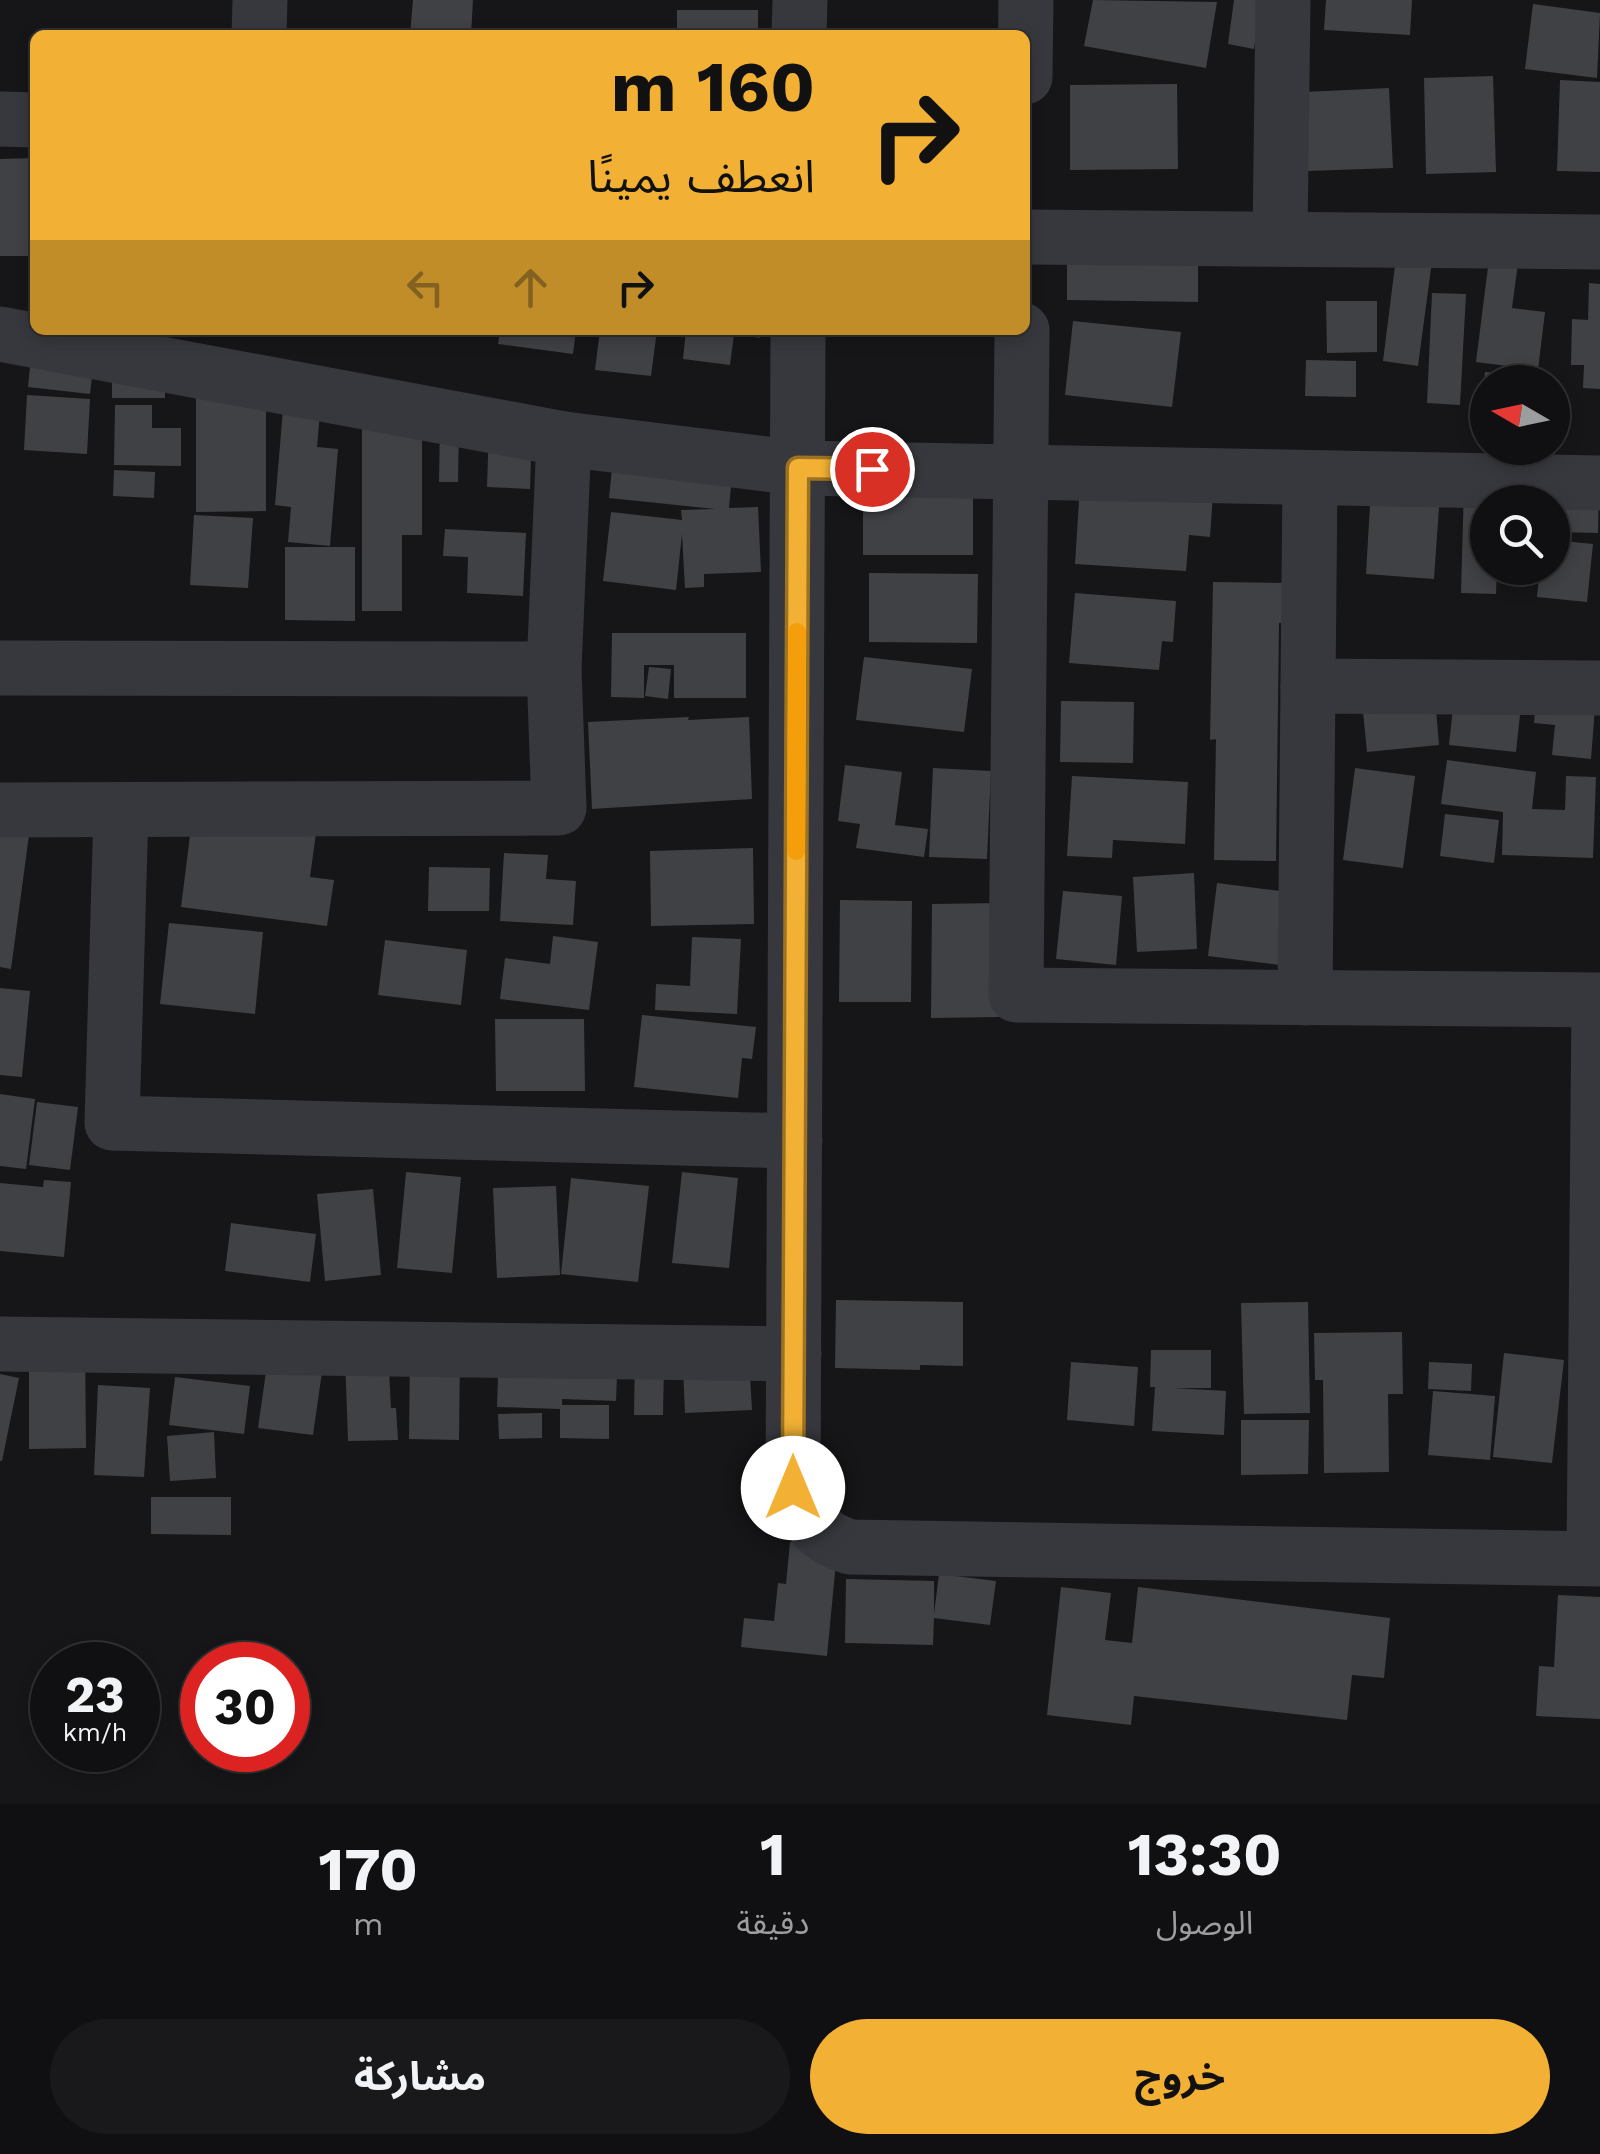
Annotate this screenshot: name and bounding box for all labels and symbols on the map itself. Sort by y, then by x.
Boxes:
north arrow [1470,365,1570,465]
pin [830,427,915,512]
position arrow [741,1436,845,1540]
speed limit sign: 30 [180,1642,310,1772]

